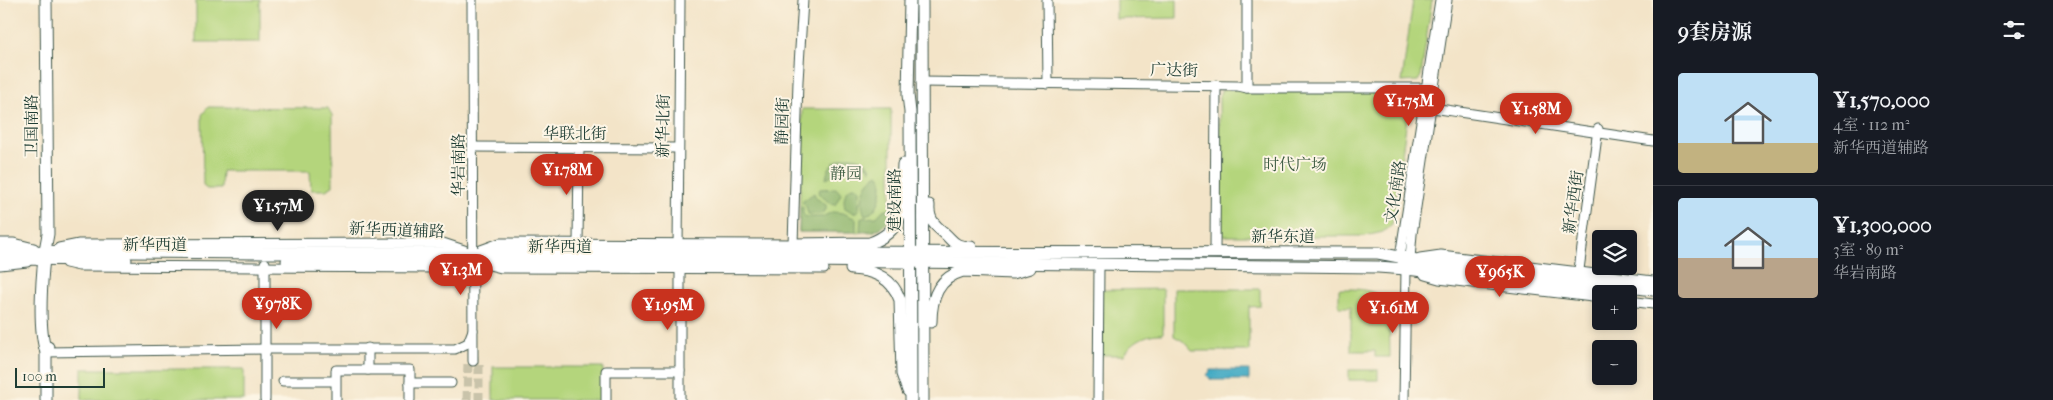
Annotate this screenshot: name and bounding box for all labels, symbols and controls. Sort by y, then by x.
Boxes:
icon: filters [2000,16,2028,44]
text: 9套房源 [1678,20,1752,44]
street label: 广达街 [1150,60,1198,80]
pin: ¥1.75M [1368,84,1450,127]
text: ¥1,570,000 [1833,88,1930,112]
text: ¥1.75M [1384,91,1434,110]
pin: ¥1.58M [1495,92,1577,135]
icon: home [1718,93,1778,153]
street label: 卫国南路 [22,94,41,158]
street label: 新华北街 [653,94,673,158]
street label: 静园街 [772,97,792,145]
text: ¥1.58M [1511,99,1561,118]
text: 4室 · 112 m² [1833,115,1909,134]
street label: 华联北街 [543,124,607,143]
street label: 华岩南路 [449,133,468,197]
text: 新华西道辅路 [1833,138,1929,157]
pin: ¥1.78M [526,154,608,196]
park label: 时代广场 [1263,155,1327,174]
street label: 文化南路 [1381,159,1409,225]
text: ¥1.78M [542,160,592,179]
park label: 静园 [830,164,862,183]
street label: 建设南路 [885,168,904,232]
street label: 新华西街 [1559,169,1587,235]
pin: ¥1.57M [237,190,319,232]
text: ¥1.57M [253,196,303,215]
text: ¥1,300,000 [1833,213,1932,237]
icon: home [1718,218,1778,278]
street label: 新华西道辅路 [349,219,445,241]
street label: 新华东道 [1251,227,1315,246]
map controls [1592,230,1637,385]
button: layers [1592,230,1637,275]
street label: 新华西道 [123,235,187,254]
street label: 新华西道 [528,237,592,256]
text: 3室 · 89 m² [1833,240,1903,259]
pin: ¥1.3M [426,254,496,296]
pin: ¥965K [1465,256,1535,298]
text: ¥1.3M [440,260,482,279]
text: ¥965K [1476,262,1524,281]
text: 华岩南路 [1833,263,1897,282]
button: + [1592,285,1637,330]
pin: ¥978K [242,288,312,330]
pin: ¥1.95M [627,288,709,331]
pin: ¥1.61M [1352,292,1434,334]
text: ¥978K [253,294,301,313]
text: ¥1.95M [643,295,693,314]
text: ¥1.61M [1368,298,1418,317]
button: − [1592,340,1637,385]
scale bar [15,365,105,388]
text: 100 m [22,368,57,385]

